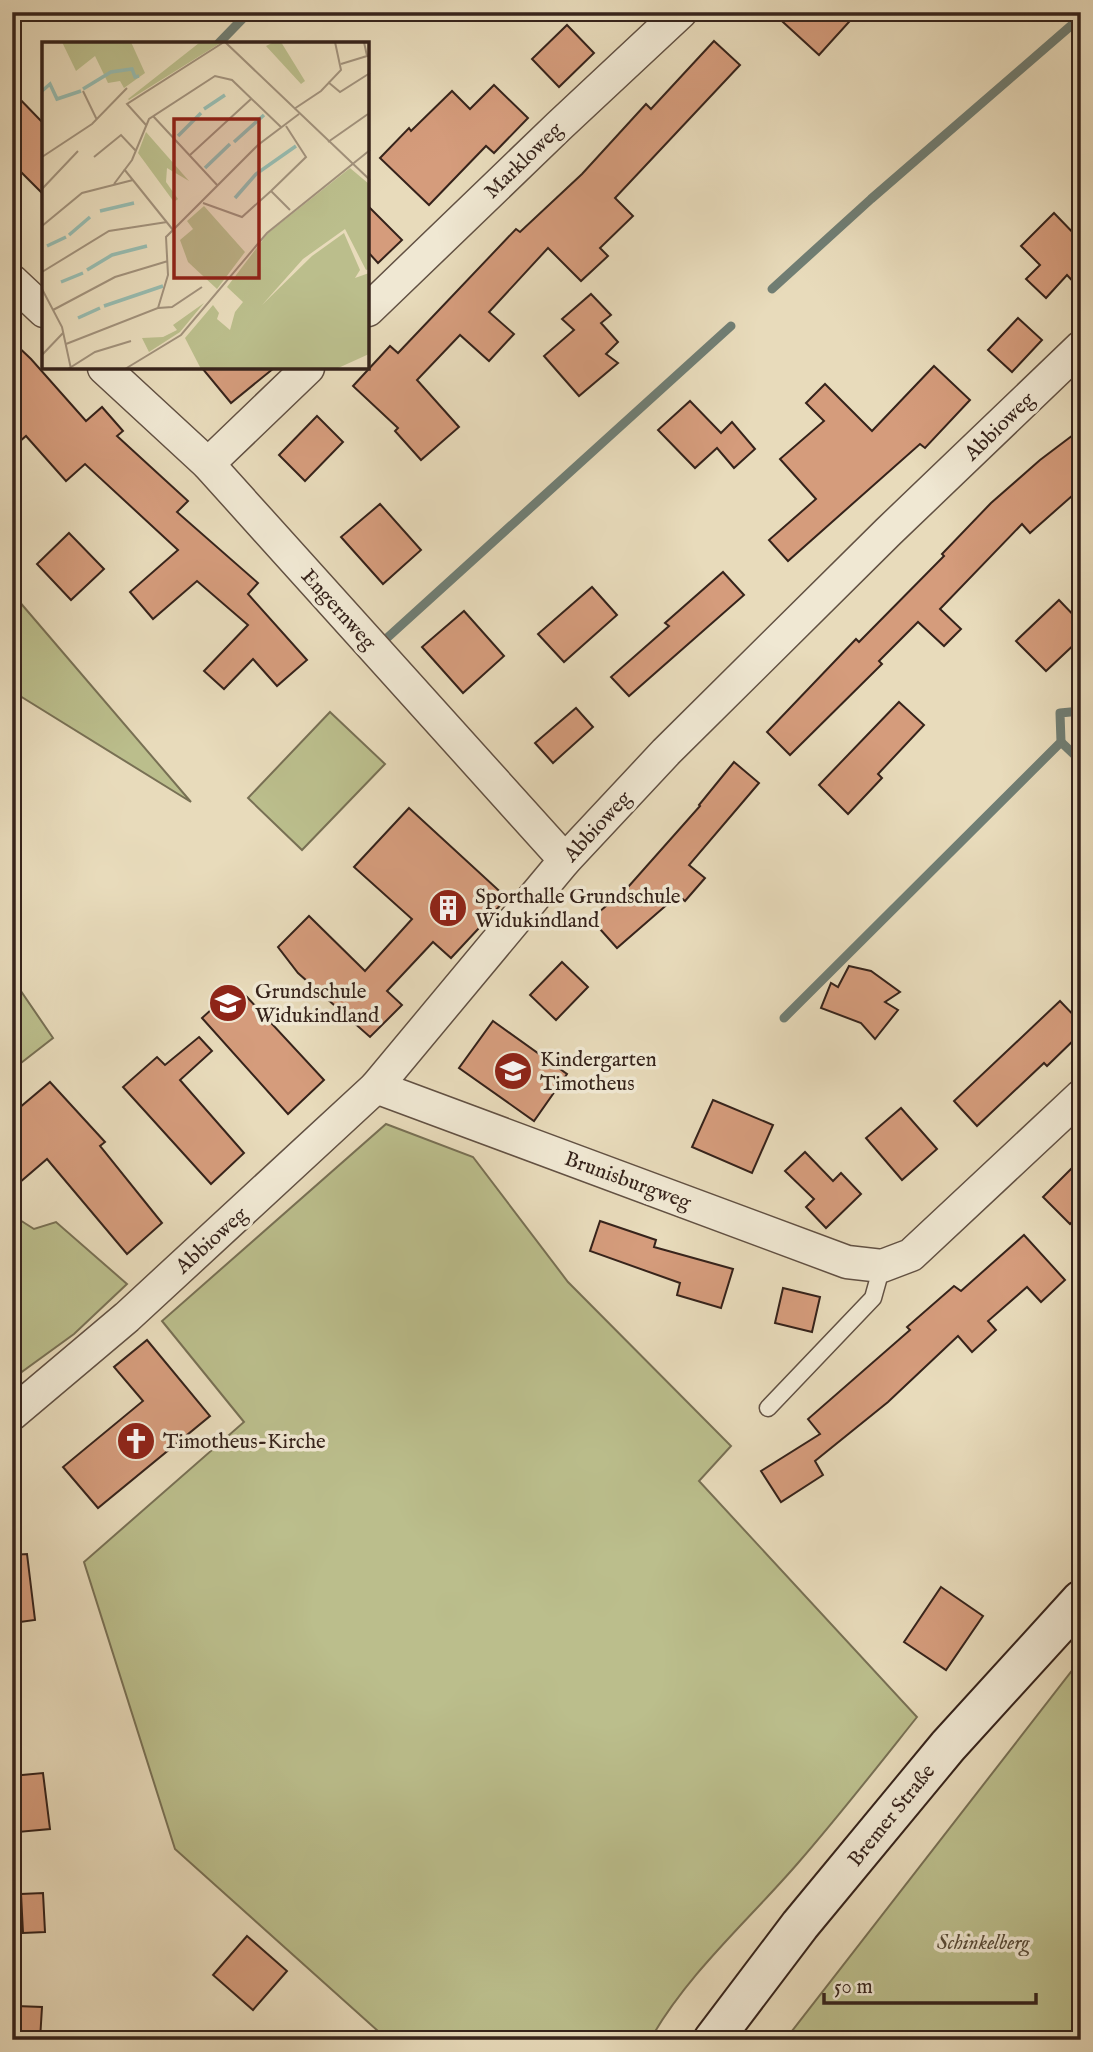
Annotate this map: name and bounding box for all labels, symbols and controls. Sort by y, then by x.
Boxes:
inset map [42,42,369,369]
street label: Markloweg [479,117,570,205]
street label: Abbioweg [958,386,1041,468]
street label: Engernweg [294,564,382,657]
street label: Abbioweg [558,785,638,869]
place label: Sporthalle Grundschule Widukindland [475,884,681,935]
building icon: Sporthalle Grundschule Widukindland [427,887,469,929]
place label: Grundschule Widukindland [255,979,380,1030]
school or university icon: Grundschule Widukindland [207,982,249,1024]
place label: Kindergarten Timotheus [540,1047,657,1098]
school or university icon: Kindergarten Timotheus [492,1050,534,1092]
street label: Brunisburgweg [560,1146,695,1217]
street label: Abbioweg [170,1201,254,1281]
church icon: Timotheus-Kirche [115,1420,157,1462]
place label: Timotheus-Kirche [163,1429,326,1456]
street label: Bremer Straße [842,1759,942,1873]
park label: Schinkelberg [937,1930,1030,1957]
scale bar [824,1961,1035,2005]
text: 50 m [834,1974,873,2001]

